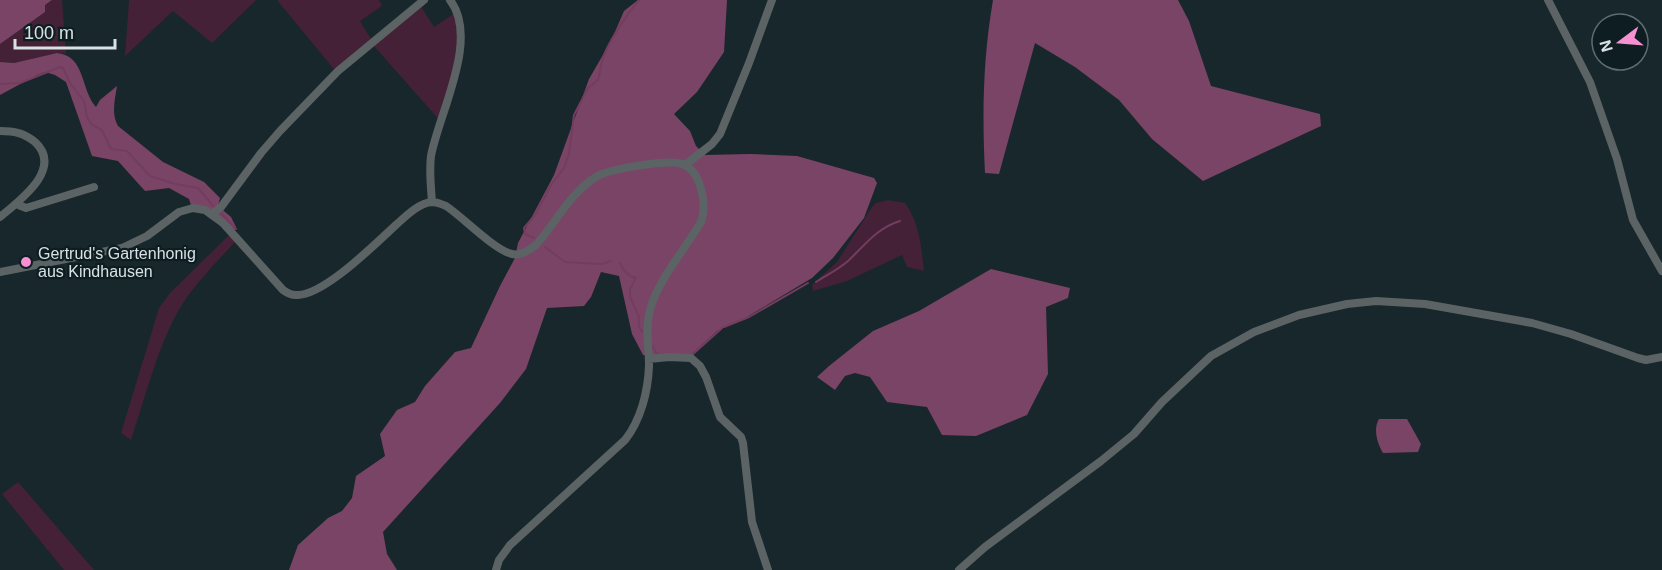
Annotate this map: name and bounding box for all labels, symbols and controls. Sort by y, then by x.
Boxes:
scale bar [15,12,116,50]
north arrow [1590,12,1650,72]
text: 100 m [24,23,74,43]
text: N [1596,38,1616,54]
place label: Gertrud's Gartenhonig aus Kindhausen [38,245,196,280]
marker: Gertrud's Gartenhonig aus Kindhausen [19,255,33,269]

